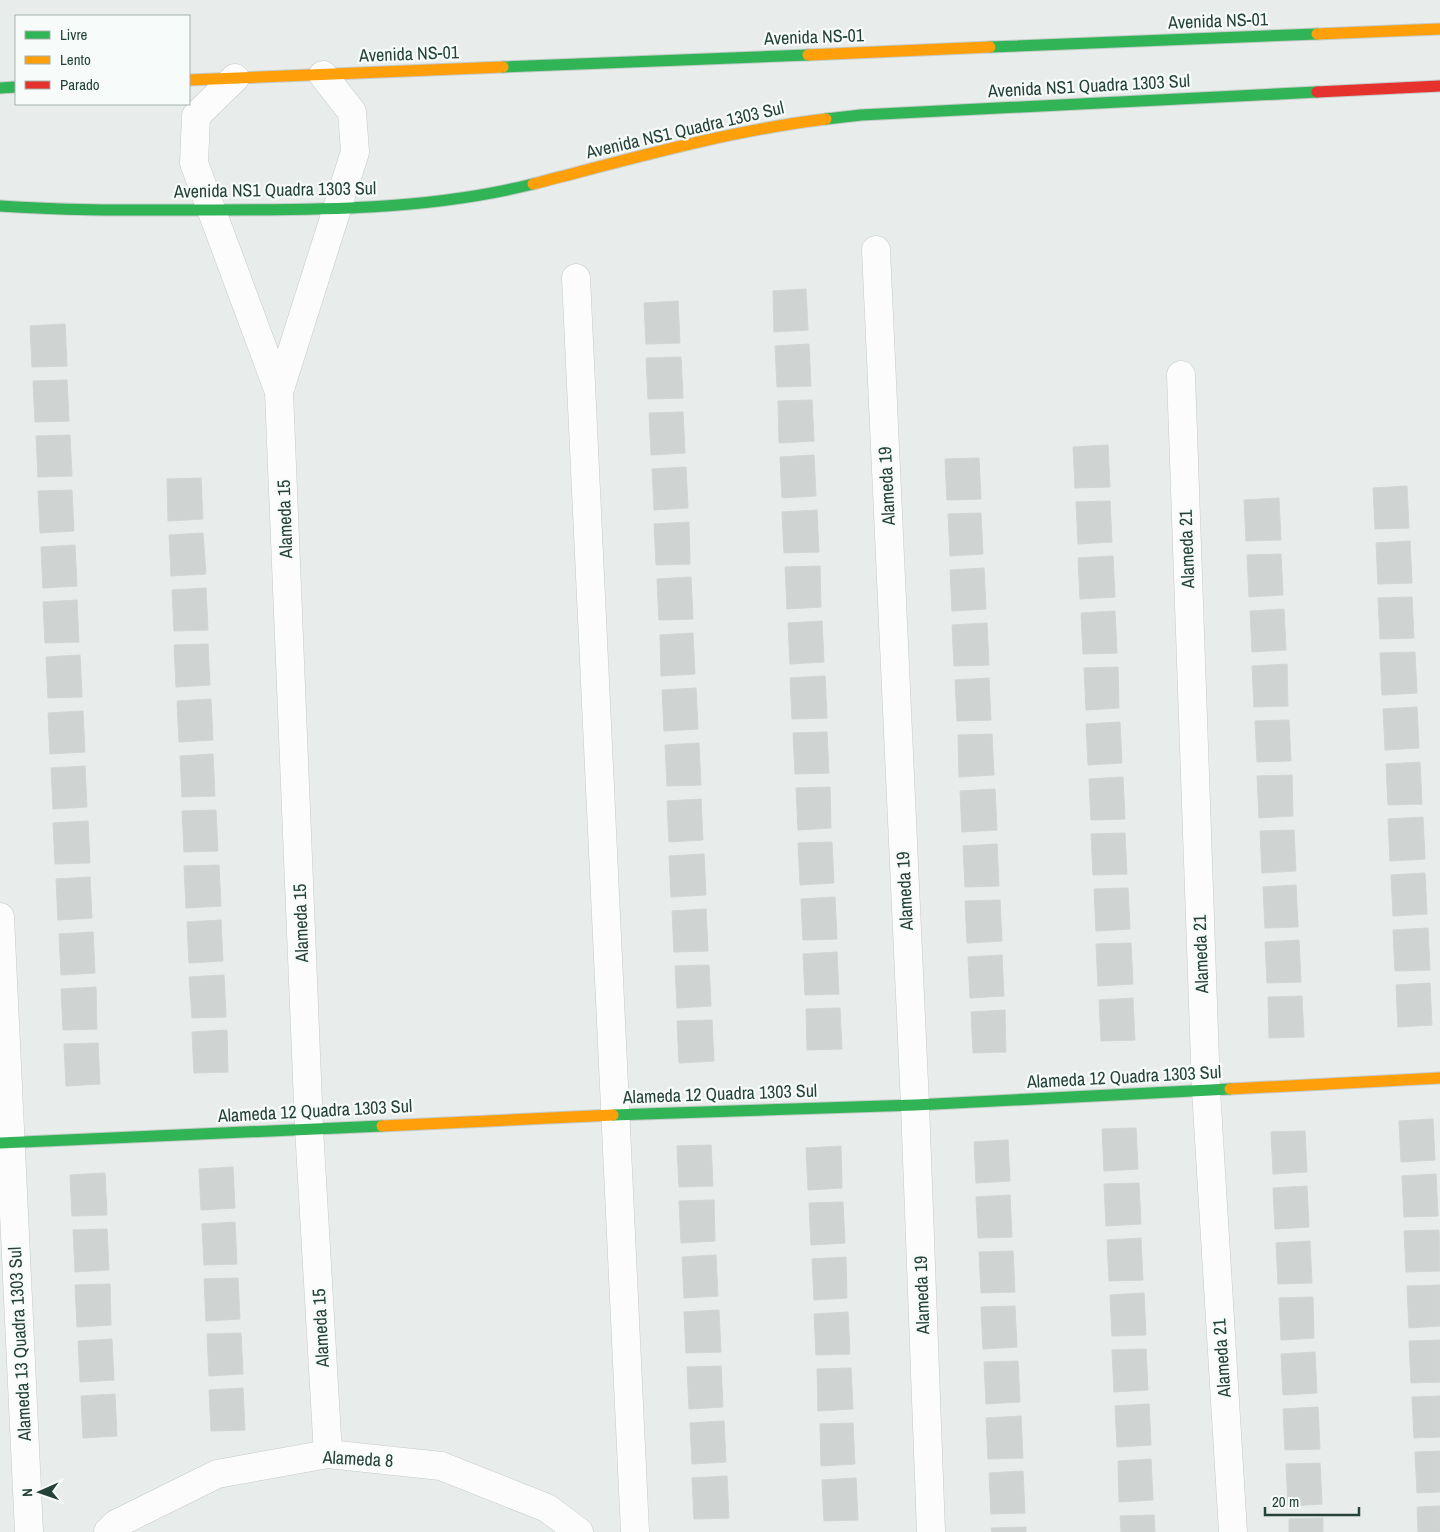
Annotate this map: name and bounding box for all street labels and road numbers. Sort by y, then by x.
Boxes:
street label: Avenida NS-01 [1167,6,1269,35]
street label: Avenida NS-01 [763,22,865,51]
street label: Avenida NS-01 [358,39,460,68]
street label: Avenida NS1 Quadra 1303 Sul [986,68,1191,103]
street label: Avenida NS1 Quadra 1303 Sul [582,95,786,165]
street label: Avenida NS1 Quadra 1303 Sul [173,175,376,204]
street label: Alameda 19 [872,446,901,527]
street label: Alameda 15 [271,479,298,560]
street label: Alameda 21 [1173,508,1200,590]
street label: Alameda 19 [890,851,919,932]
street label: Alameda 15 [287,883,314,964]
street label: Alameda 21 [1187,913,1214,995]
street label: Alameda 12 Quadra 1303 Sul [1025,1059,1222,1094]
street label: Alameda 12 Quadra 1303 Sul [621,1078,818,1109]
street label: Alameda 12 Quadra 1303 Sul [216,1093,413,1128]
street label: Alameda 13 Quadra 1303 Sul [2,1246,37,1443]
street label: Alameda 19 [908,1255,935,1336]
street label: Alameda 15 [306,1288,335,1369]
street label: Alameda 21 [1206,1317,1237,1399]
street label: Alameda 8 [321,1444,394,1473]

